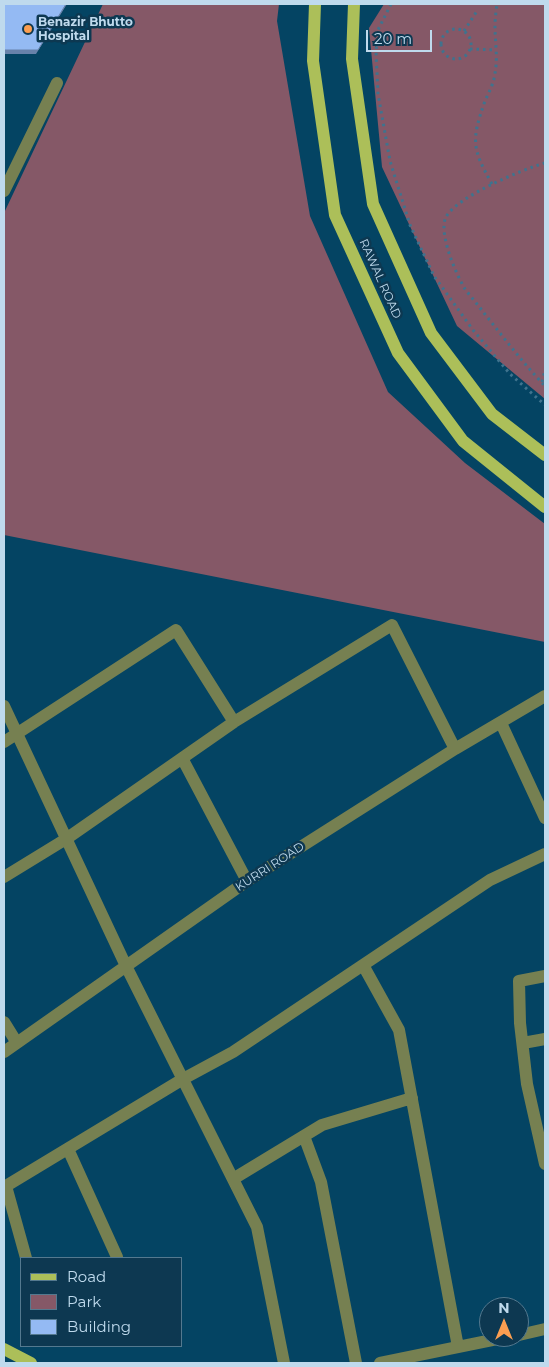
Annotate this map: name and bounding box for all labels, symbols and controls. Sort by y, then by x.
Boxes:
place label: Benazir Bhutto Hospital [38,15,133,43]
scale bar [369,20,435,52]
marker: Benazir Bhutto Hospital [22,23,34,35]
text: 20 m [374,29,412,48]
street label: RAWAL ROAD [356,237,404,321]
street label: KURRI ROAD [233,839,307,895]
legend [20,1257,182,1347]
text: Road [67,1267,106,1286]
text: Park [67,1292,101,1311]
north arrow [479,1297,529,1347]
text: N [498,1299,510,1317]
text: Building [67,1317,131,1336]

